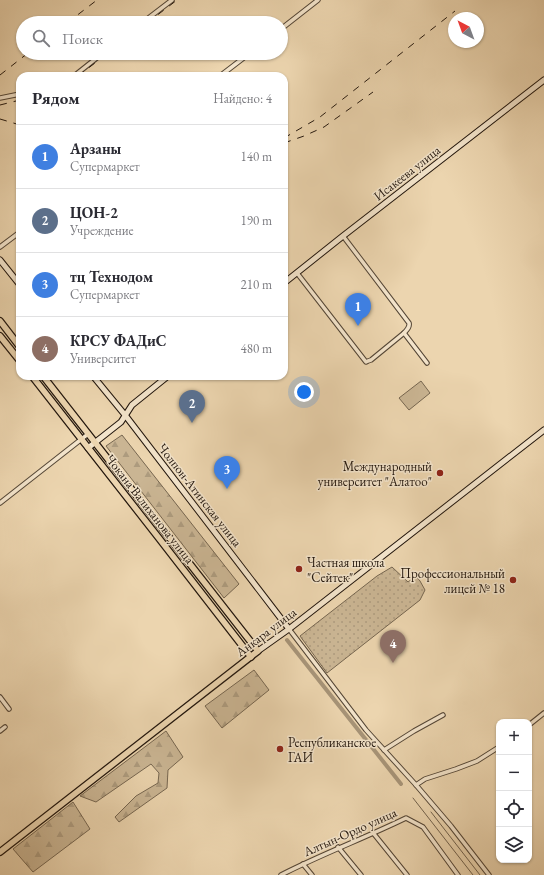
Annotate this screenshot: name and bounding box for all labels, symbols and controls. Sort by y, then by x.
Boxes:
north arrow [448,12,484,48]
search box [16,16,288,60]
icon: search [30,27,52,49]
text: Поиск [62,29,103,48]
text: Рядом [32,87,80,109]
text: Найдено: 4 [213,90,272,107]
text: Арзаны [70,139,121,158]
street label: Исакеева улица [370,141,445,204]
text: 1 [42,148,48,165]
text: 140 m [241,148,272,165]
text: Супермаркет [70,158,140,175]
text: ЦОН-2 [70,203,118,222]
text: 2 [42,212,48,229]
text: 190 m [241,212,272,229]
text: Учреждение [70,222,134,239]
text: тц Технодом [70,267,153,286]
text: 3 [42,276,48,293]
text: 210 m [241,276,272,293]
text: Супермаркет [70,286,140,303]
pin: 1 [345,293,371,326]
text: КРСУ ФАДиС [70,331,166,350]
text: 4 [42,340,48,357]
text: 480 m [241,340,272,357]
text: Университет [70,350,136,367]
your location [294,382,314,402]
pin: 2 [179,390,205,423]
street label: Чолпон-Атинская улица [154,440,246,551]
street label: Чокана Валиханова улица [102,451,199,568]
pin: 3 [214,456,240,489]
place label: Международный университет "Алатоо" [318,458,432,490]
marker: Международный университет "Алатоо" [435,468,445,478]
place label: Частная школа "Сейтек" [307,554,385,586]
marker: Частная школа "Сейтек" [294,564,304,574]
place label: Профессиональный лицей № 18 [400,565,505,597]
marker: Профессиональный лицей № 18 [508,575,518,585]
street label: Анкара улица [231,603,300,661]
pin: 4 [380,630,406,663]
map controls [496,719,532,863]
button: + [496,719,532,755]
place label: Республиканское ГАИ [288,734,376,766]
marker: Республиканское ГАИ [275,744,285,754]
button: − [496,755,532,791]
button: locate [496,791,532,827]
street label: Алтын-Ордо улица [300,803,400,861]
button: layers [496,827,532,863]

